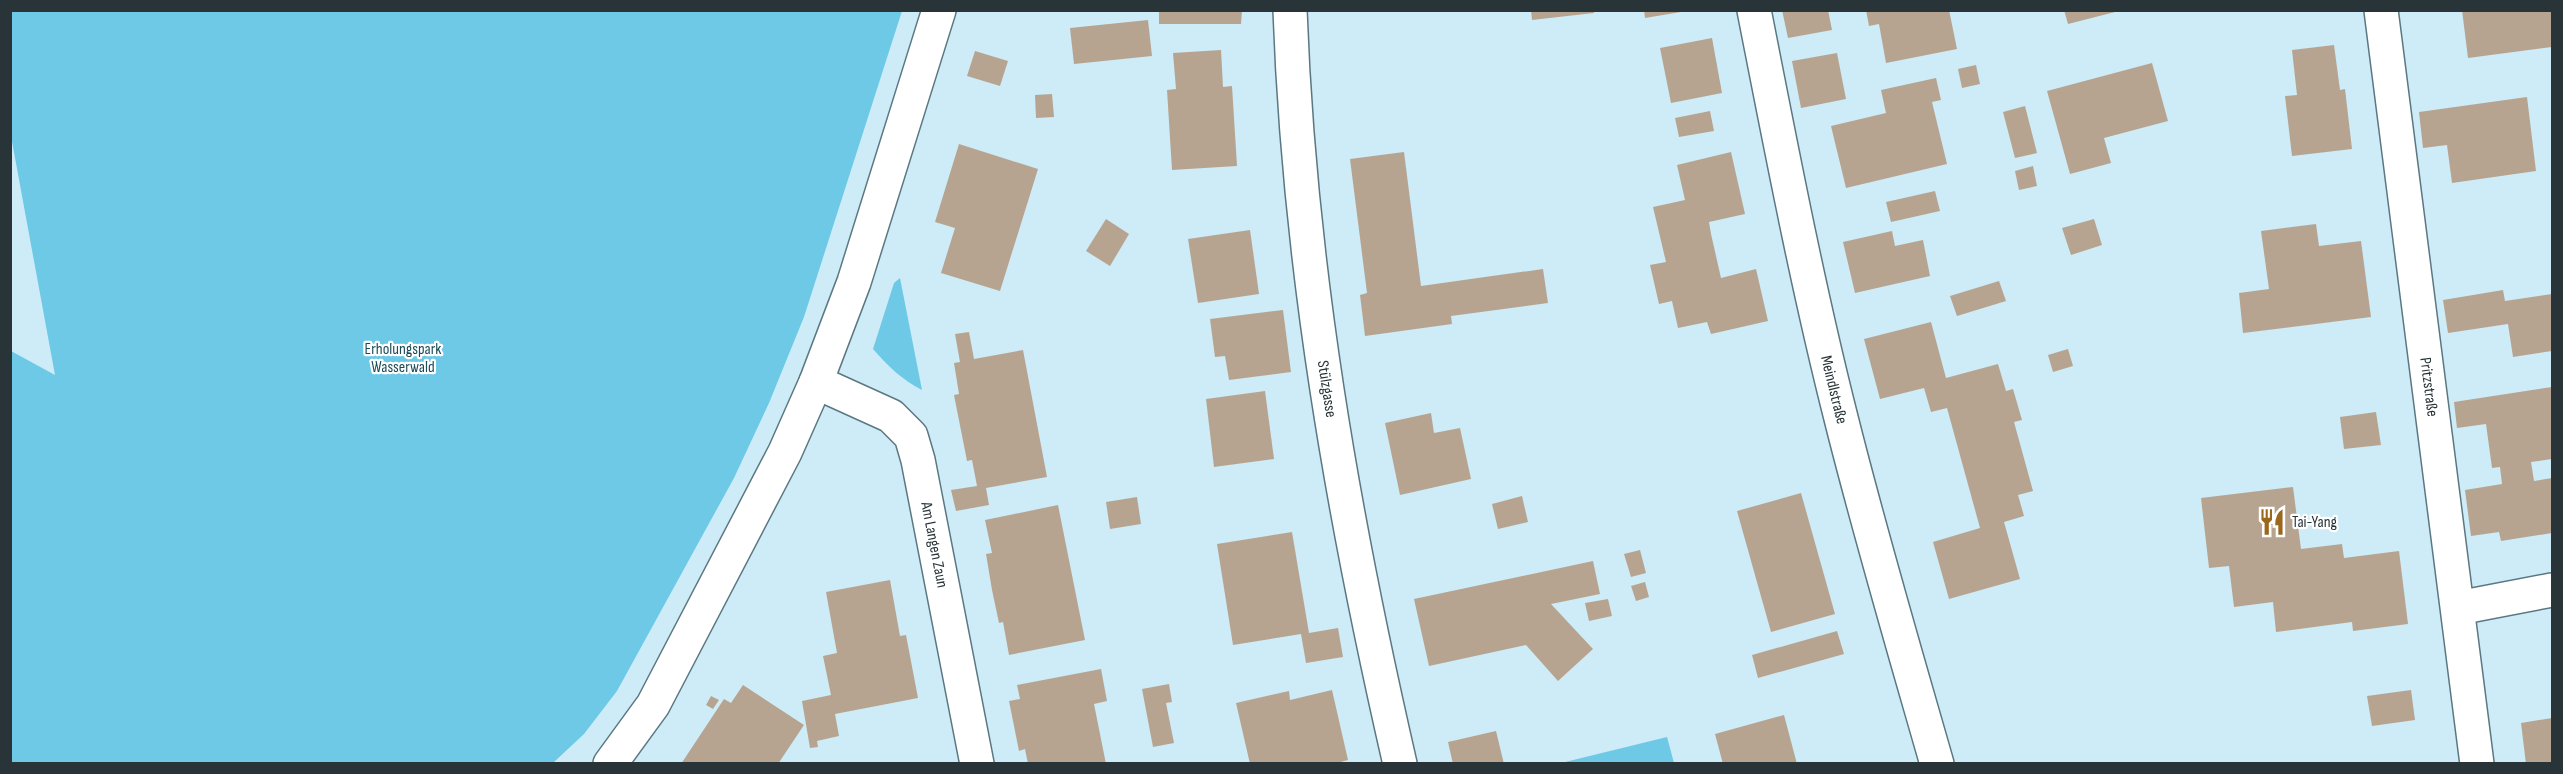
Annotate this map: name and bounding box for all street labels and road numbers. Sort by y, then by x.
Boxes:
street label: Meindlstraße [1817,354,1852,426]
street label: Pritzstraße [2416,356,2442,418]
street label: Stülzgasse [1313,359,1341,419]
street label: Am Langen Zaun [917,499,952,589]

